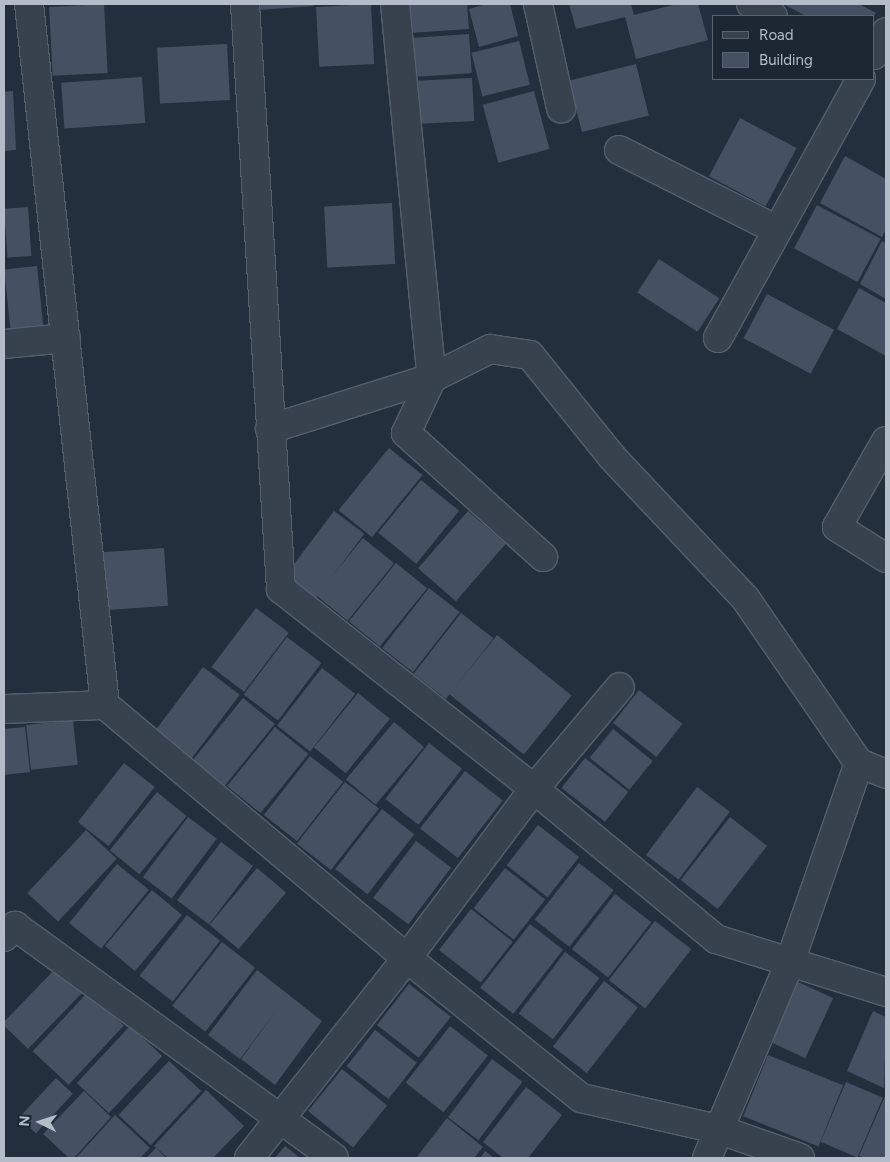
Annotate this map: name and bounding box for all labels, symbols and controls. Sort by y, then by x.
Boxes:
legend [712,15,875,80]
text: Road [759,26,794,44]
text: Building [759,51,813,69]
north arrow [15,1097,65,1147]
text: N [16,1115,33,1127]

